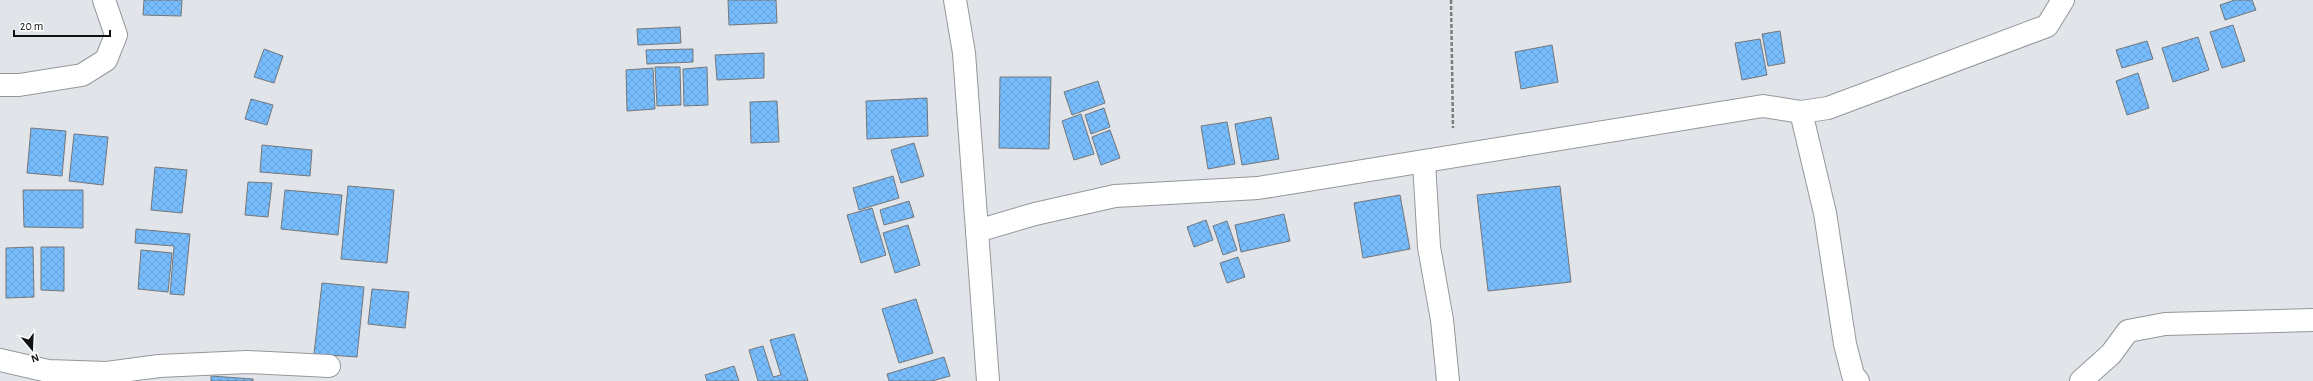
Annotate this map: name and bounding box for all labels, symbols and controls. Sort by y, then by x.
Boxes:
scale bar [14,12,110,38]
text: 20 m [20,20,43,32]
north arrow [12,329,52,369]
text: N [30,352,41,364]

